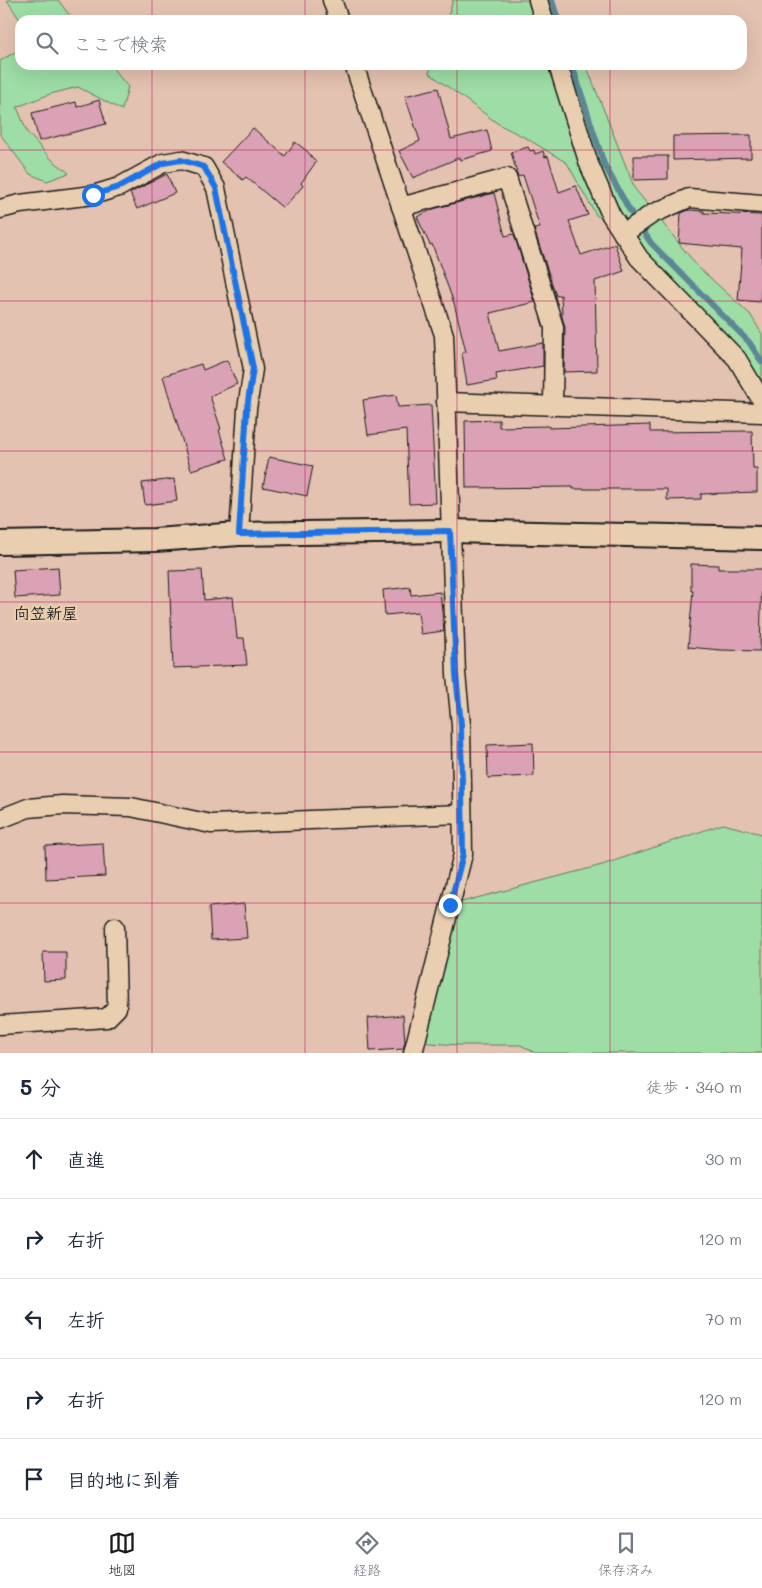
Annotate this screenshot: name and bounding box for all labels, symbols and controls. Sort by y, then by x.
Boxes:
search box [15,15,747,70]
icon: search [33,29,61,57]
text: ここで検索 [73,31,168,56]
route start [82,184,105,207]
district label: 向笠新屋 [14,602,78,623]
route end [439,894,462,917]
text: 5 分 [20,1073,61,1100]
text: 徒歩 · 340 m [646,1076,742,1097]
icon: ahead [20,1145,48,1173]
text: 直進 [67,1147,105,1172]
text: 30 m [705,1148,742,1169]
icon: right [20,1225,48,1253]
text: 右折 [67,1227,105,1252]
text: 120 m [698,1228,742,1249]
icon: left [20,1305,48,1333]
text: 左折 [67,1307,105,1332]
text: 70 m [705,1308,742,1329]
icon: right [20,1385,48,1413]
text: 右折 [67,1387,105,1412]
text: 120 m [698,1388,742,1409]
icon: arrive [20,1465,48,1493]
text: 目的地に到着 [67,1467,181,1492]
tab: 地図 [108,1529,136,1579]
tab: 経路 [353,1529,381,1579]
tab: 保存済み [598,1529,654,1579]

